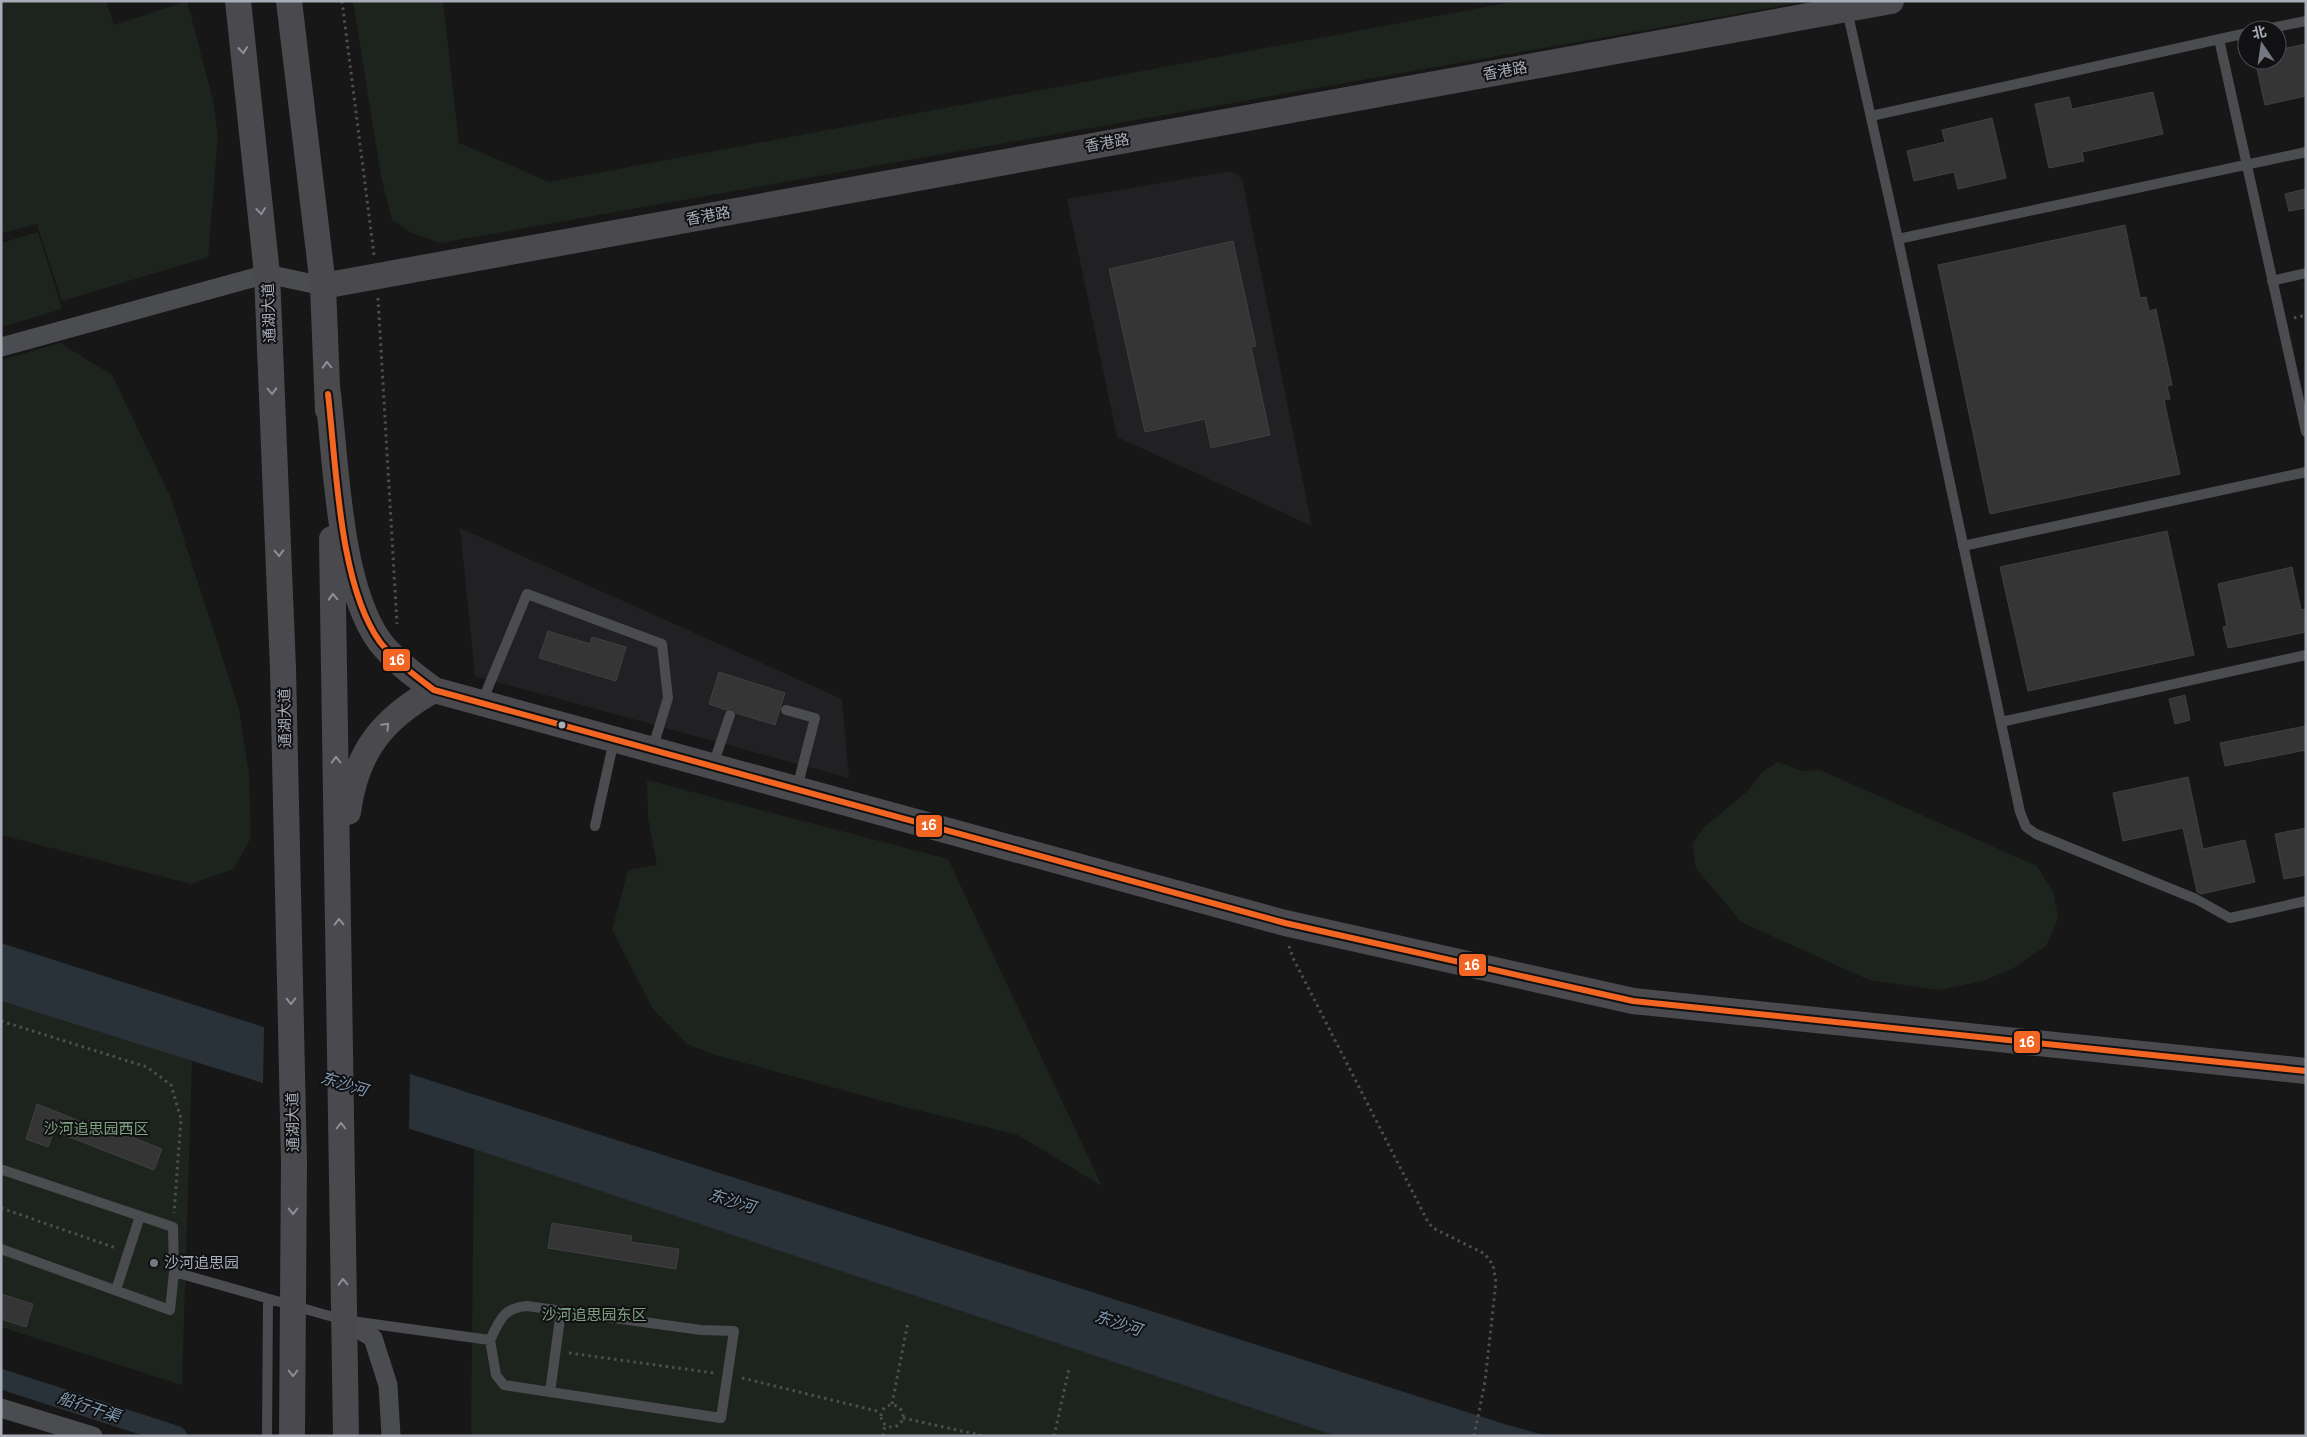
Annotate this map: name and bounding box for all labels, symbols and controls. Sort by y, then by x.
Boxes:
north arrow [2237,20,2287,70]
text: 北 [2250,23,2268,42]
one-way arrow [237,46,248,54]
street label: 香港路 [1481,58,1529,84]
street label: 香港路 [1083,130,1131,156]
street label: 香港路 [684,203,732,229]
one-way arrow [255,208,266,216]
street label: 通湖大道 [259,283,279,343]
one-way arrow [322,360,332,368]
one-way arrow [267,388,277,395]
one-way arrow [273,549,284,557]
one-way arrow [328,593,338,600]
line badge: 16 [382,648,411,672]
text: 16 [389,652,405,668]
street label: 通湖大道 [275,688,295,748]
unlabelled marker [557,720,567,730]
one-way arrow [380,723,389,732]
one-way arrow [331,755,342,763]
line badge: 16 [915,814,943,838]
text: 16 [921,817,937,833]
one-way arrow [334,918,344,926]
line badge: 16 [1458,953,1487,977]
text: 16 [1464,957,1480,973]
one-way arrow [286,998,296,1006]
line badge: 16 [2013,1030,2041,1054]
text: 16 [2019,1034,2035,1050]
water label: 东沙河 [318,1068,373,1101]
street label: 通湖大道 [283,1092,303,1152]
park label: 沙河追思园西区 [43,1120,149,1138]
one-way arrow [336,1121,346,1129]
water label: 东沙河 [706,1185,761,1218]
one-way arrow [288,1207,299,1215]
place label: 沙河追思园 [164,1254,239,1272]
marker: 沙河追思园 [148,1257,160,1269]
one-way arrow [338,1278,348,1286]
park label: 沙河追思园东区 [541,1306,647,1324]
water label: 东沙河 [1092,1307,1147,1340]
one-way arrow [288,1370,298,1377]
water label: 船行干渠 [56,1388,124,1427]

